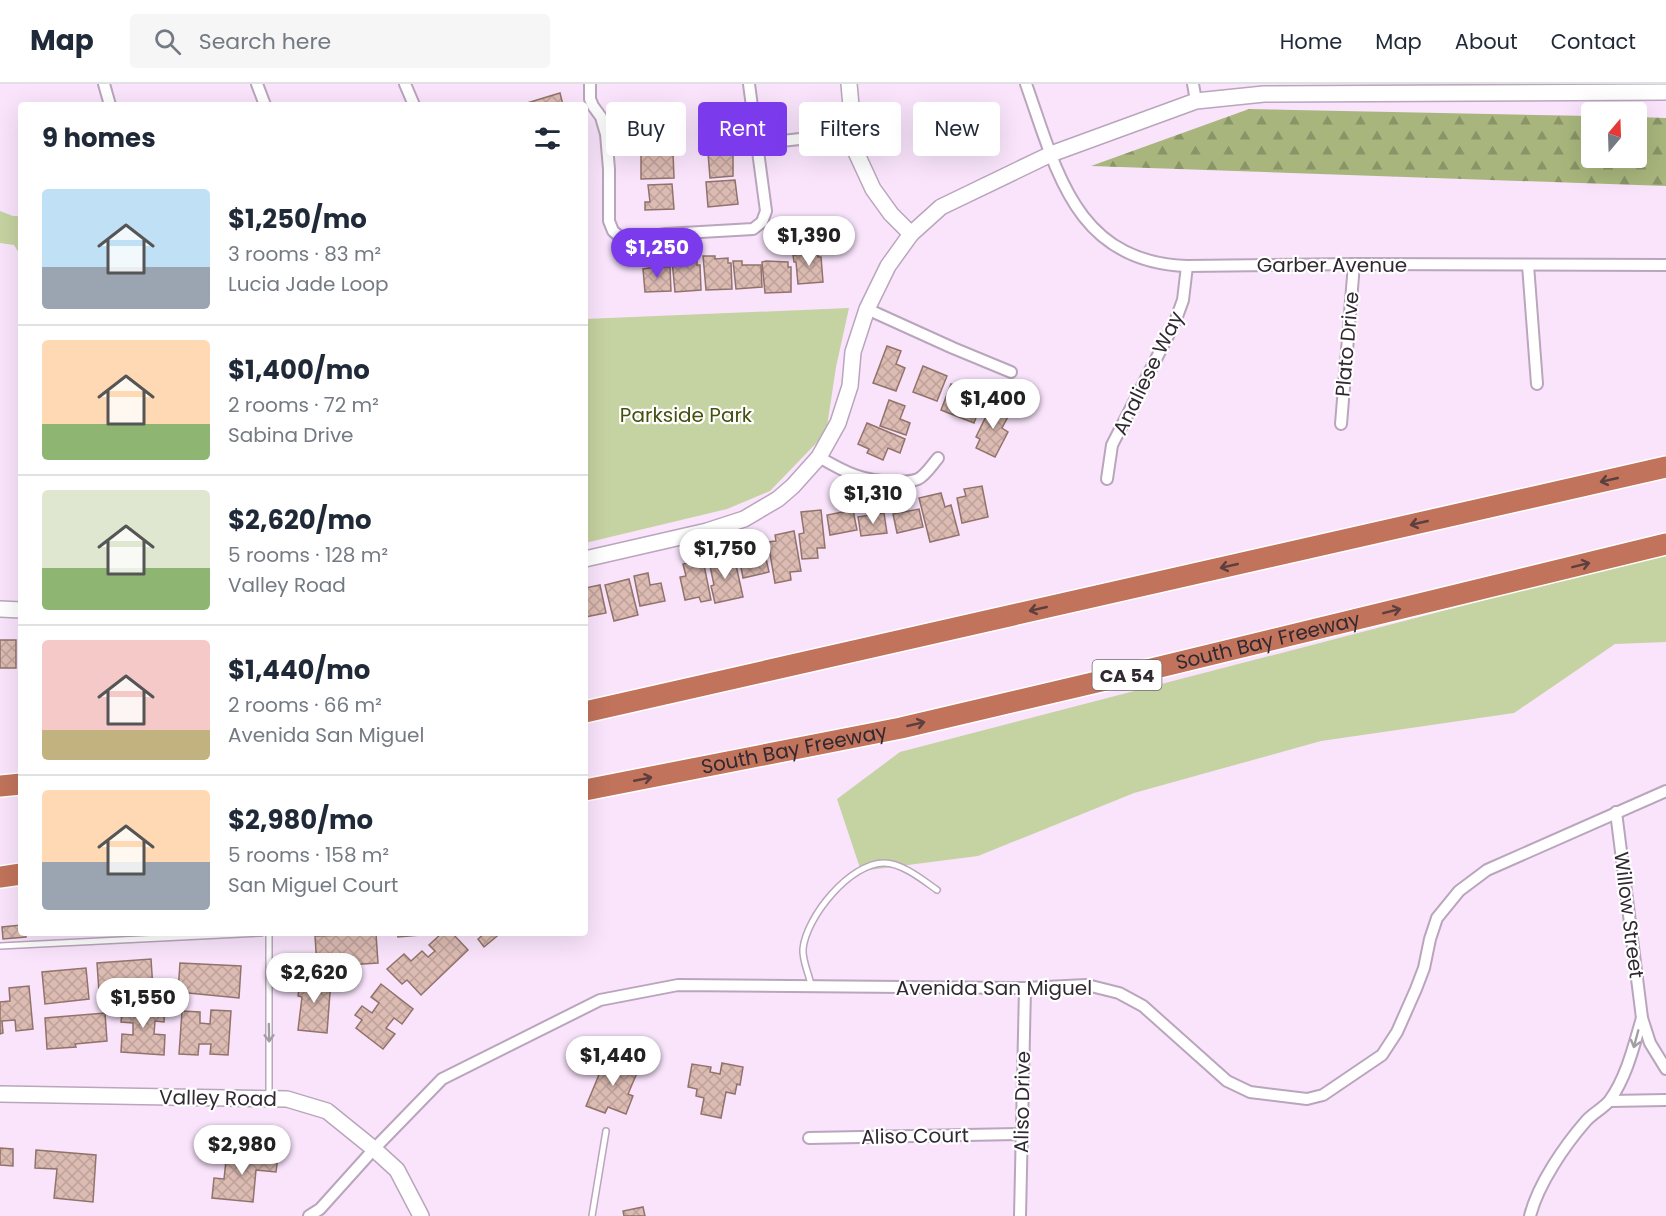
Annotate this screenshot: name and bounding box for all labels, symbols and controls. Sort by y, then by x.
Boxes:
search box [130,14,550,68]
text: Map [30,21,94,60]
icon: search [151,25,184,58]
text: Search here [199,26,331,57]
text: Home [1280,27,1342,56]
text: Map [1375,27,1422,56]
text: About [1455,27,1518,56]
text: Contact [1551,27,1636,56]
chip: Buy [606,102,686,156]
chip: Rent [698,102,787,156]
chip: Filters [799,102,901,156]
chip: New [913,102,1000,156]
north arrow [1581,102,1647,168]
map controls [1581,102,1647,168]
text: 9 homes [42,120,156,156]
icon: filters [531,122,564,155]
text: $1,250/mo [228,201,367,237]
icon: home [90,213,162,285]
pin: $1,390 [760,216,858,267]
text: $1,390 [777,221,841,249]
pin: $1,250 [608,228,706,279]
text: $1,250 [625,233,689,261]
text: 3 rooms · 83 m² [228,240,381,268]
street label: Garber Avenue [1257,251,1407,279]
text: Lucia Jade Loop [228,270,389,298]
street label: Plato Drive [1328,290,1366,398]
street label: Analiese Way [1106,306,1190,440]
text: $1,400/mo [228,352,370,388]
icon: home [90,364,162,436]
pin: $1,400 [944,379,1042,430]
text: $1,400 [960,384,1026,412]
text: 2 rooms · 72 m² [228,391,379,419]
park label: Parkside Park [620,401,753,429]
text: Sabina Drive [228,421,354,449]
pin: $1,310 [824,474,922,525]
one-way arrow [1600,475,1619,486]
text: $1,310 [843,479,903,507]
text: $2,620/mo [228,502,372,538]
icon: home [90,514,162,586]
one-way arrow [1410,518,1429,530]
pin: $1,750 [676,529,774,580]
text: $1,750 [693,534,757,562]
text: 5 rooms · 128 m² [228,541,388,569]
one-way arrow [1571,558,1590,570]
one-way arrow [1219,561,1238,573]
text: Valley Road [228,571,346,599]
one-way arrow [1029,604,1048,616]
one-way arrow [1382,604,1401,616]
street label: South Bay Freeway [1173,605,1363,677]
text: $1,440/mo [228,652,370,688]
road number: CA 54 [1092,660,1162,690]
icon: home [90,664,162,736]
text: 2 rooms · 66 m² [228,691,382,719]
street label: South Bay Freeway [699,717,889,781]
one-way arrow [906,718,925,730]
text: Avenida San Miguel [228,721,424,749]
one-way arrow [632,773,652,784]
text: $2,980/mo [228,802,373,838]
icon: home [90,814,162,886]
text: 5 rooms · 158 m² [228,841,389,869]
street label: Willow Street [1607,850,1651,980]
text: San Miguel Court [228,871,398,899]
pin: $2,620 [265,953,363,1004]
text: $2,620 [280,958,348,986]
street label: Avenida San Miguel [896,974,1092,1002]
pin: $1,550 [94,978,192,1029]
text: $1,550 [110,983,176,1011]
one-way arrow [264,1023,275,1043]
one-way arrow [1630,1029,1642,1048]
pin: $1,440 [564,1036,662,1087]
text: $1,440 [580,1041,646,1069]
street label: Aliso Drive [1007,1051,1037,1153]
street label: Valley Road [159,1083,277,1113]
street label: Aliso Court [861,1121,969,1151]
pin: $2,980 [193,1125,291,1176]
text: $2,980 [208,1130,276,1158]

